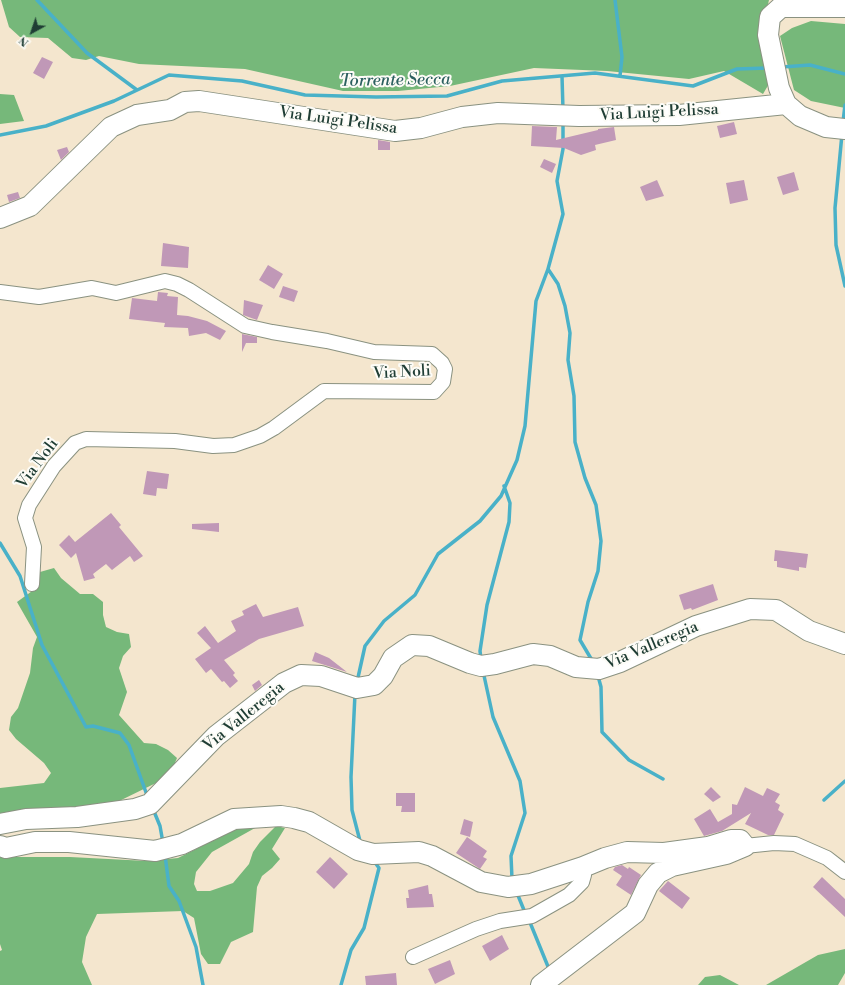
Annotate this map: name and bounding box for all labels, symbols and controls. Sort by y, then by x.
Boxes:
north arrow [12,12,52,52]
text: N [16,33,32,49]
water label: Torrente Secca [340,70,450,92]
street label: Via Luigi Pelissa [599,100,719,126]
street label: Via Luigi Pelissa [278,103,398,139]
street label: Via Noli [373,362,431,384]
street label: Via Noli [13,435,63,493]
street label: Via Valleregia [602,618,702,674]
street label: Via Valleregia [199,678,289,756]

